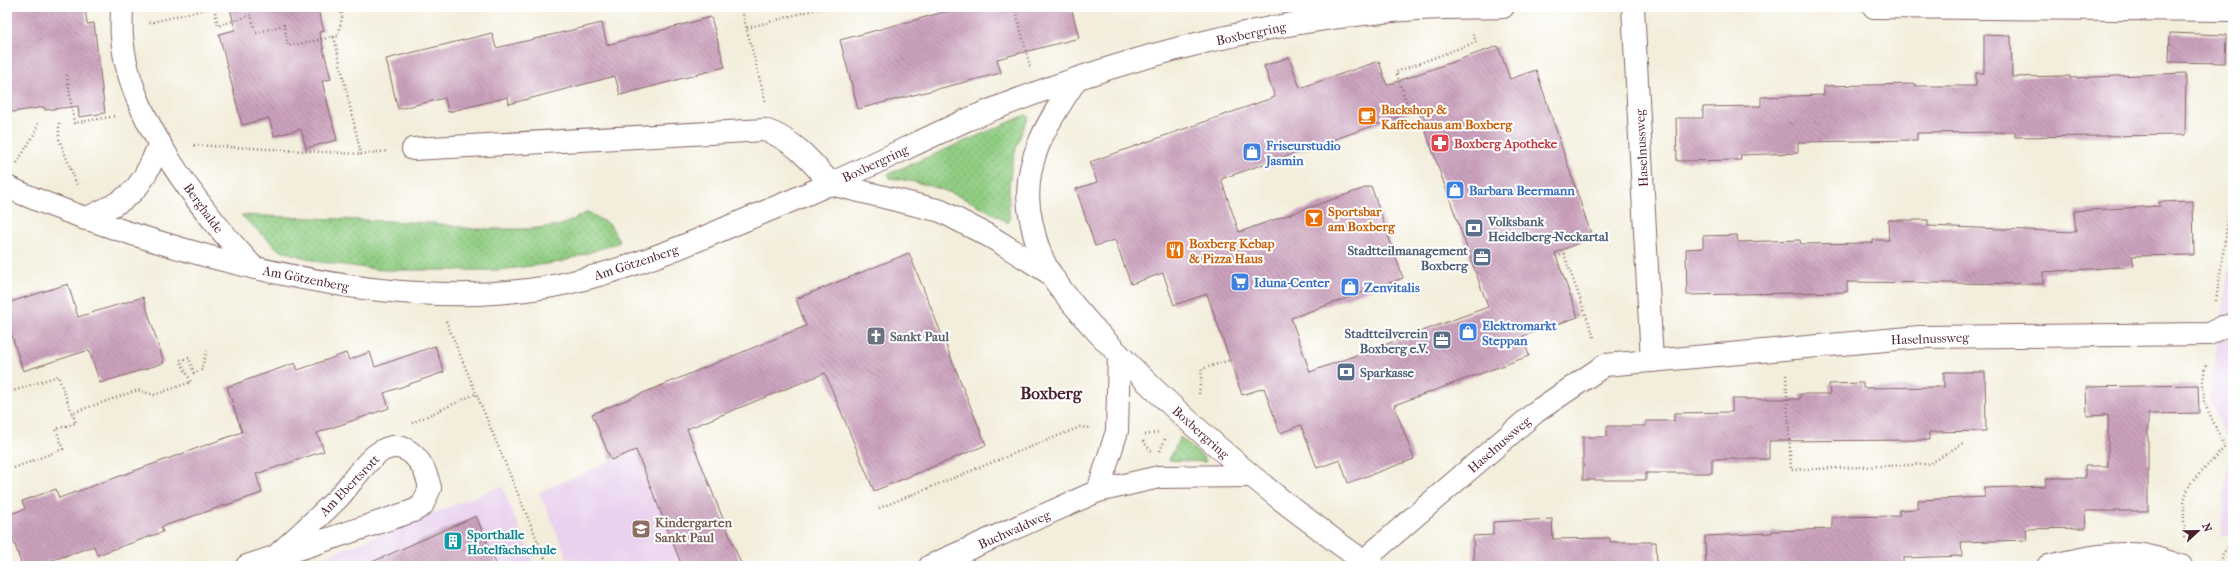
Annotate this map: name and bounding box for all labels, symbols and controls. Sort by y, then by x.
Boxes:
street label: Boxbergring [1215,19,1288,48]
place label: Backshop & Kaffeehaus am Boxberg [1381,102,1513,133]
cafe icon: Backshop & Kaffeehaus am Boxberg [1356,105,1378,127]
street label: Haselnussweg [1632,107,1651,187]
pharmacy icon: Boxberg Apotheke [1429,132,1451,154]
place label: Boxberg Apotheke [1454,136,1558,152]
place label: Friseurstudio Jasmin [1264,138,1341,169]
street label: Boxbergring [840,141,912,185]
shop icon: Friseurstudio Jasmin [1241,141,1263,163]
shop icon: Barbara Beermann [1444,179,1466,201]
street label: Berghalde [181,181,227,236]
place label: Barbara Beermann [1469,183,1575,198]
place label: Sportsbar am Boxberg [1328,204,1396,235]
bar icon: Sportsbar am Boxberg [1303,207,1325,229]
place label: Volksbank Heidelberg-Neckartal [1487,214,1609,245]
bank icon: Volksbank Heidelberg-Neckartal [1463,217,1485,239]
place label: Boxberg Kebap & Pizza Haus [1189,236,1275,266]
restaurant icon: Boxberg Kebap & Pizza Haus [1164,239,1186,261]
street label: Am Götzenberg [591,241,681,283]
place label: Stadtteilmanagement Boxberg [1347,243,1469,274]
office icon: Stadtteilmanagement Boxberg [1471,246,1493,268]
street label: Am Götzenberg [260,263,351,294]
supermarket icon: Iduna-Center [1229,271,1251,293]
place label: Iduna-Center [1254,275,1330,290]
shop icon: Zenvitalis [1339,276,1361,298]
place label: Zenvitalis [1364,280,1420,295]
place label: Elektromarkt Steppan [1482,318,1557,349]
shop icon: Elektromarkt Steppan [1457,321,1479,343]
church icon: Sankt Paul [865,325,887,347]
place label: Stadtteilverein Boxberg e.V. [1345,326,1428,357]
place label: Sankt Paul [890,329,949,344]
office icon: Stadtteilverein Boxberg e.V. [1431,329,1453,351]
street label: Haselnussweg [1891,330,1970,347]
bank icon: Sparkasse [1335,361,1357,383]
place label: Sparkasse [1360,365,1414,381]
district label: Boxberg [1020,383,1083,404]
street label: Boxbergring [1169,403,1233,462]
street label: Haselnussweg [1465,412,1535,476]
street label: Am Ebertsrott [316,451,383,520]
street label: Buchwaldweg [976,506,1054,552]
north arrow [2178,511,2218,551]
place label: Kindergarten Sankt Paul [655,515,732,545]
school or university icon: Kindergarten Sankt Paul [630,518,652,540]
text: N [2199,521,2215,534]
place label: Sporthalle Hotelfachschule [467,527,557,557]
building icon: Sporthalle Hotelfachschule [442,530,464,552]

